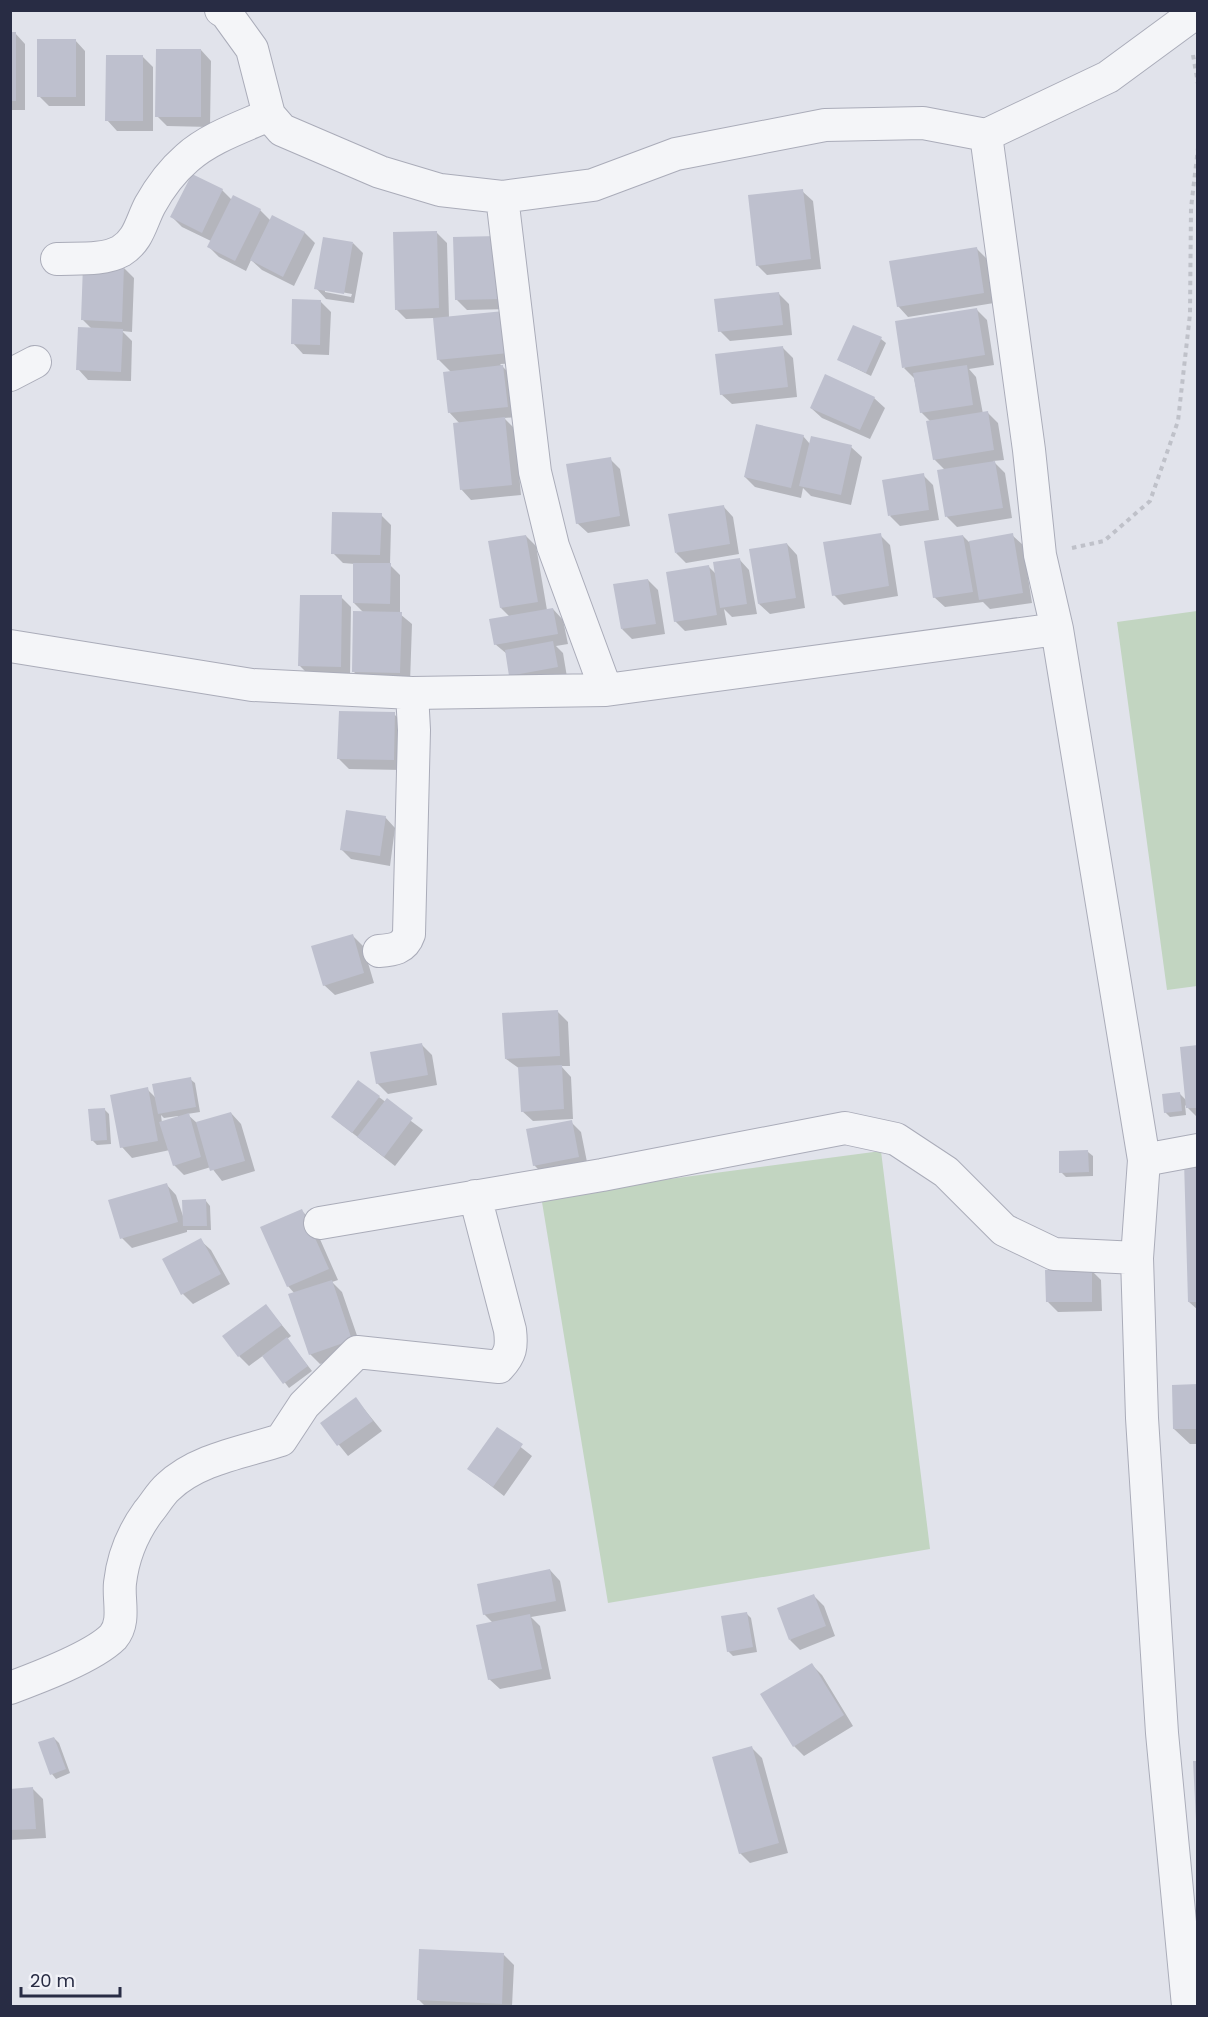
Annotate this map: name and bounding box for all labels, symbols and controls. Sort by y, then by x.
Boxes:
scale bar [21,1960,120,1998]
text: 20 m [30,1968,75,1993]

